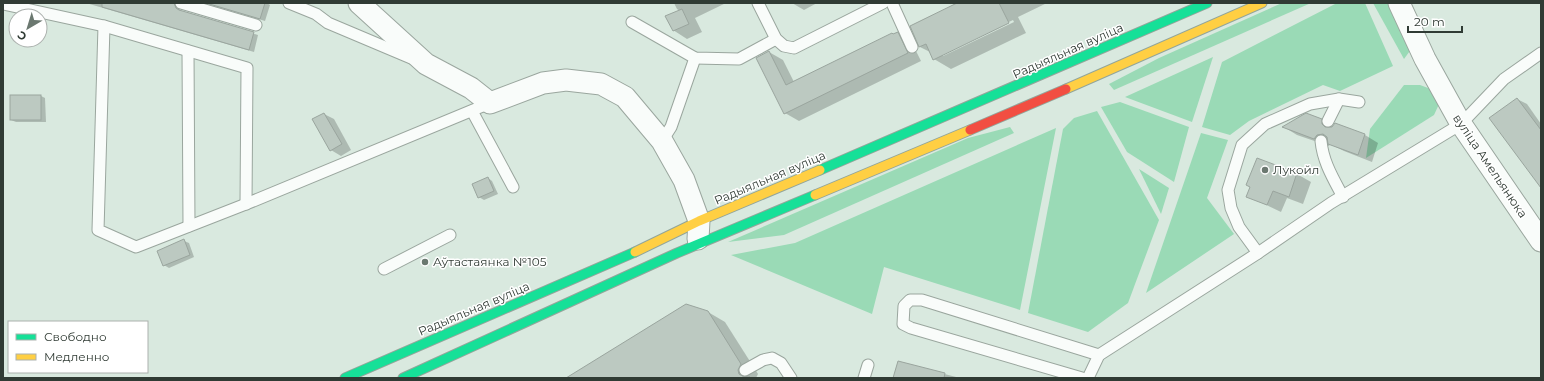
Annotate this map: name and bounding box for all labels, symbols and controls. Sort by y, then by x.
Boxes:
north arrow [8,8,48,48]
scale bar [1408,8,1462,34]
text: 20 m [1414,14,1445,29]
street label: Радыяльная вуліца [1010,19,1125,82]
text: С [14,28,29,44]
street label: вуліца Амельянюка [1450,111,1531,221]
street label: Радыяльная вуліца [712,147,828,208]
place label: Лукойл [1273,162,1319,177]
marker: Лукойл [1260,165,1270,175]
place label: Аўтастаянка №105 [433,254,547,269]
marker: Аўтастаянка №105 [420,257,430,267]
street label: Радыяльная вуліца [416,278,532,339]
legend [8,321,148,373]
text: Свободно [44,329,107,344]
text: Медленно [44,349,110,364]

